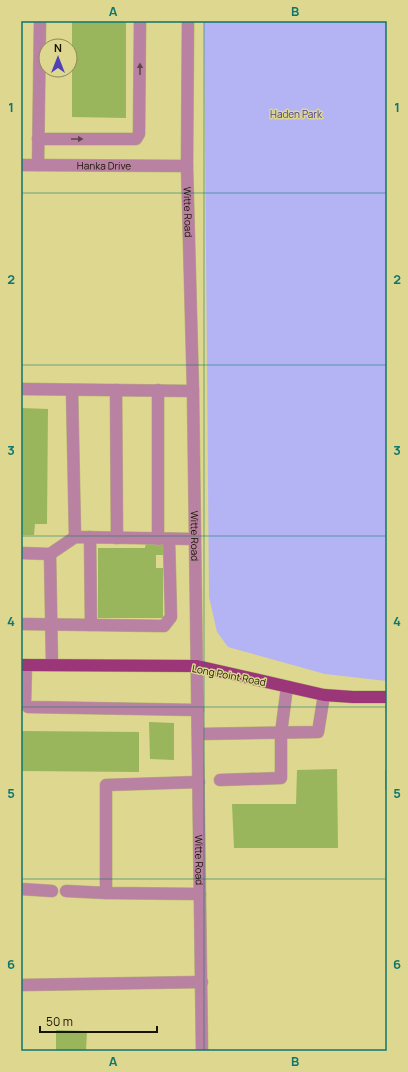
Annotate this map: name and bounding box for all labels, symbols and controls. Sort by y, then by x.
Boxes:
text: A [109,2,118,20]
text: B [291,2,299,20]
north arrow [38,38,78,78]
text: N [54,40,62,55]
one-way arrow [137,62,143,75]
text: 1 [8,98,14,116]
text: 1 [394,98,400,116]
park label: Haden Park [270,107,323,121]
one-way arrow [71,136,84,142]
street label: Hanka Drive [77,158,131,173]
street label: Witte Road [181,187,196,237]
text: 2 [7,270,15,288]
text: 2 [393,270,401,288]
text: 3 [7,441,15,459]
text: 3 [393,441,401,459]
street label: Witte Road [188,511,202,561]
text: 4 [7,612,15,630]
text: 4 [393,612,401,630]
street label: Long Point Road [191,661,267,689]
text: 5 [7,784,15,802]
text: 5 [393,784,401,802]
street label: Witte Road [192,835,207,885]
text: 6 [7,955,15,973]
text: 6 [393,955,401,973]
scale bar [40,1008,157,1034]
text: 50 m [46,1013,73,1030]
text: A [109,1052,118,1070]
text: B [291,1052,299,1070]

